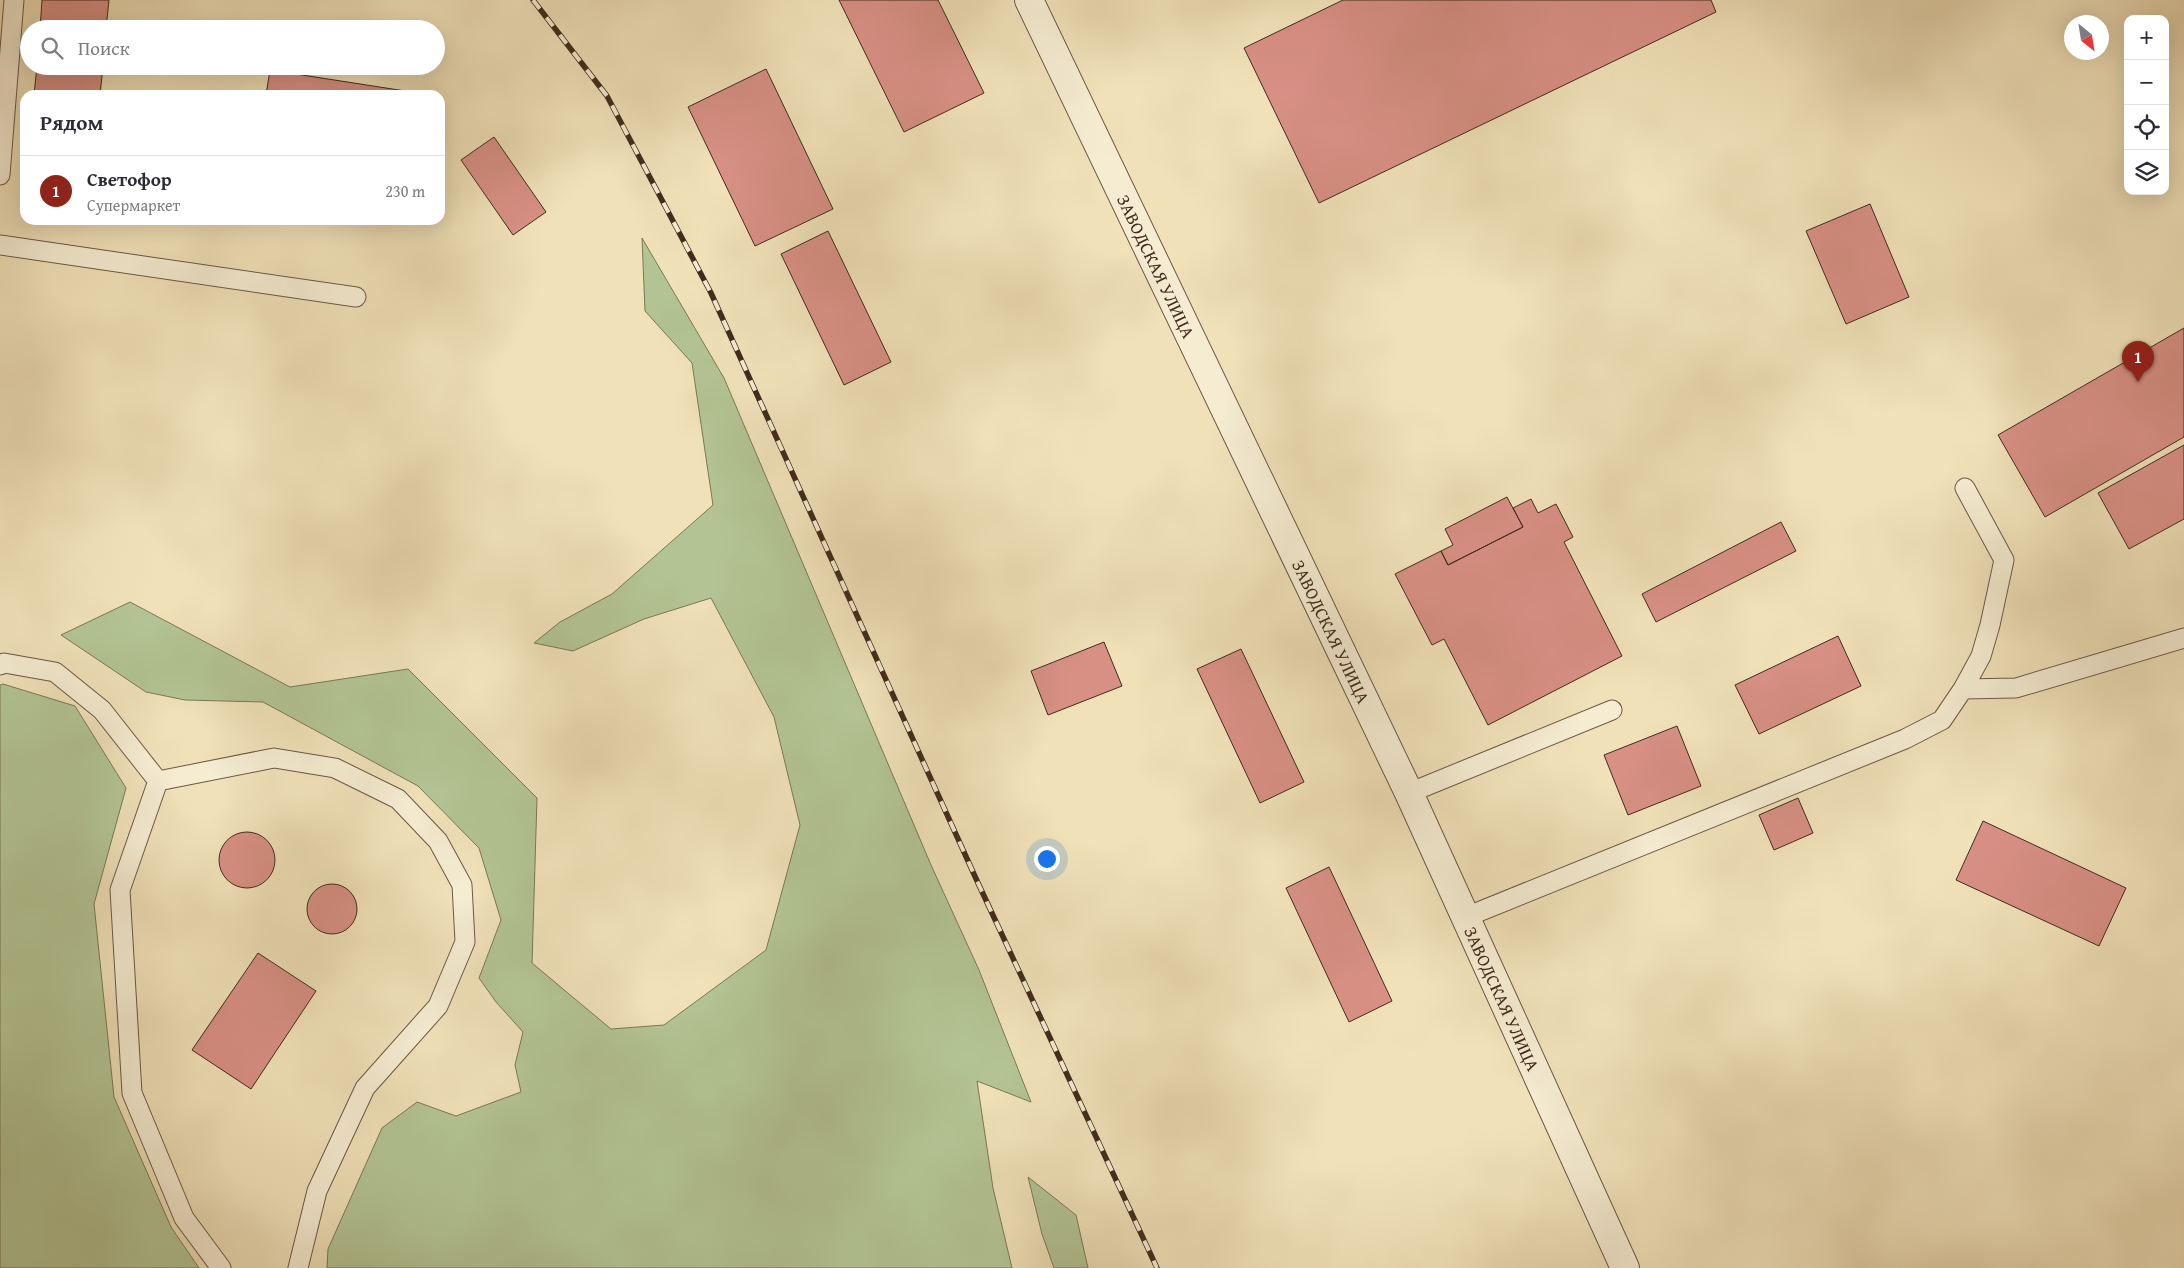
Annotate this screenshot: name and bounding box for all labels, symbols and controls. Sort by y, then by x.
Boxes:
north arrow [2064,15,2109,60]
map controls [2124,15,2169,195]
button: + [2124,15,2169,60]
search box [20,20,445,75]
icon: search [38,34,66,62]
text: Поиск [78,34,130,62]
button: − [2124,60,2169,105]
button: locate [2124,105,2169,150]
text: Рядом [40,107,103,138]
button: layers [2124,150,2169,195]
text: Светофор [87,165,172,193]
text: 1 [52,179,60,203]
text: 230 m [385,179,425,203]
street label: ЗАВОДСКАЯ УЛИЦА [1111,190,1202,342]
text: Супермаркет [87,193,180,217]
pin: 1 [2122,341,2154,382]
street label: ЗАВОДСКАЯ УЛИЦА [1286,555,1377,708]
your location [1034,846,1060,872]
street label: ЗАВОДСКАЯ УЛИЦА [1458,922,1547,1075]

